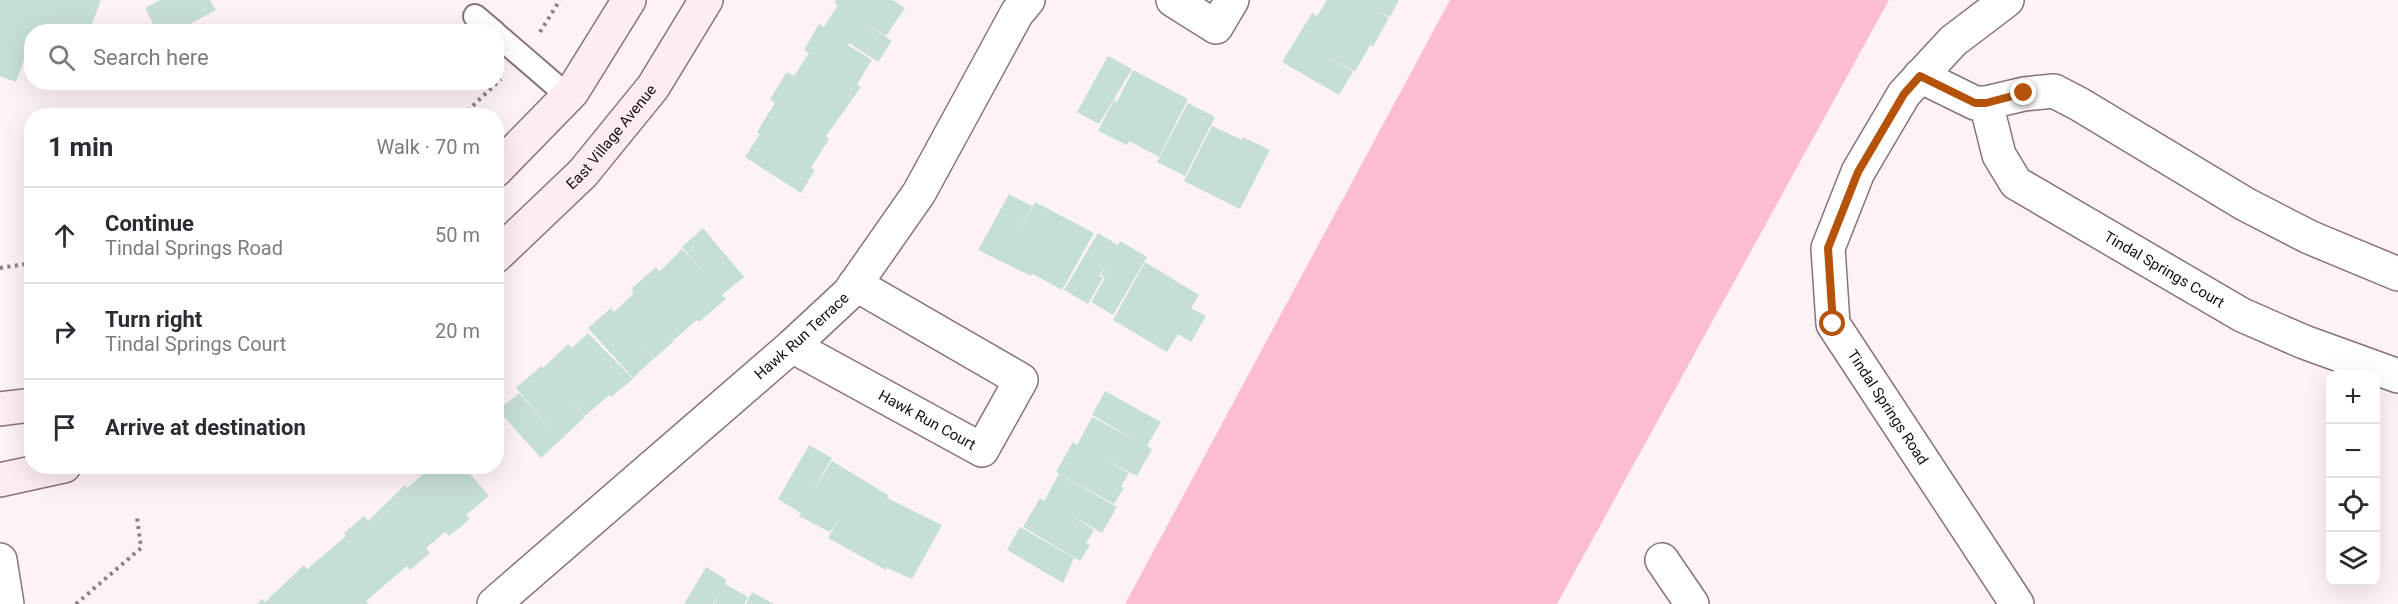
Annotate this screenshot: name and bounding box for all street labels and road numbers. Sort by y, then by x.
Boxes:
street label: East Village Avenue [562,81,660,193]
street label: Tindal Springs Court [2101,227,2228,312]
street label: Hawk Run Terrace [751,289,853,383]
street label: Tindal Springs Road [1843,346,1932,468]
street label: Hawk Run Court [875,386,979,454]

